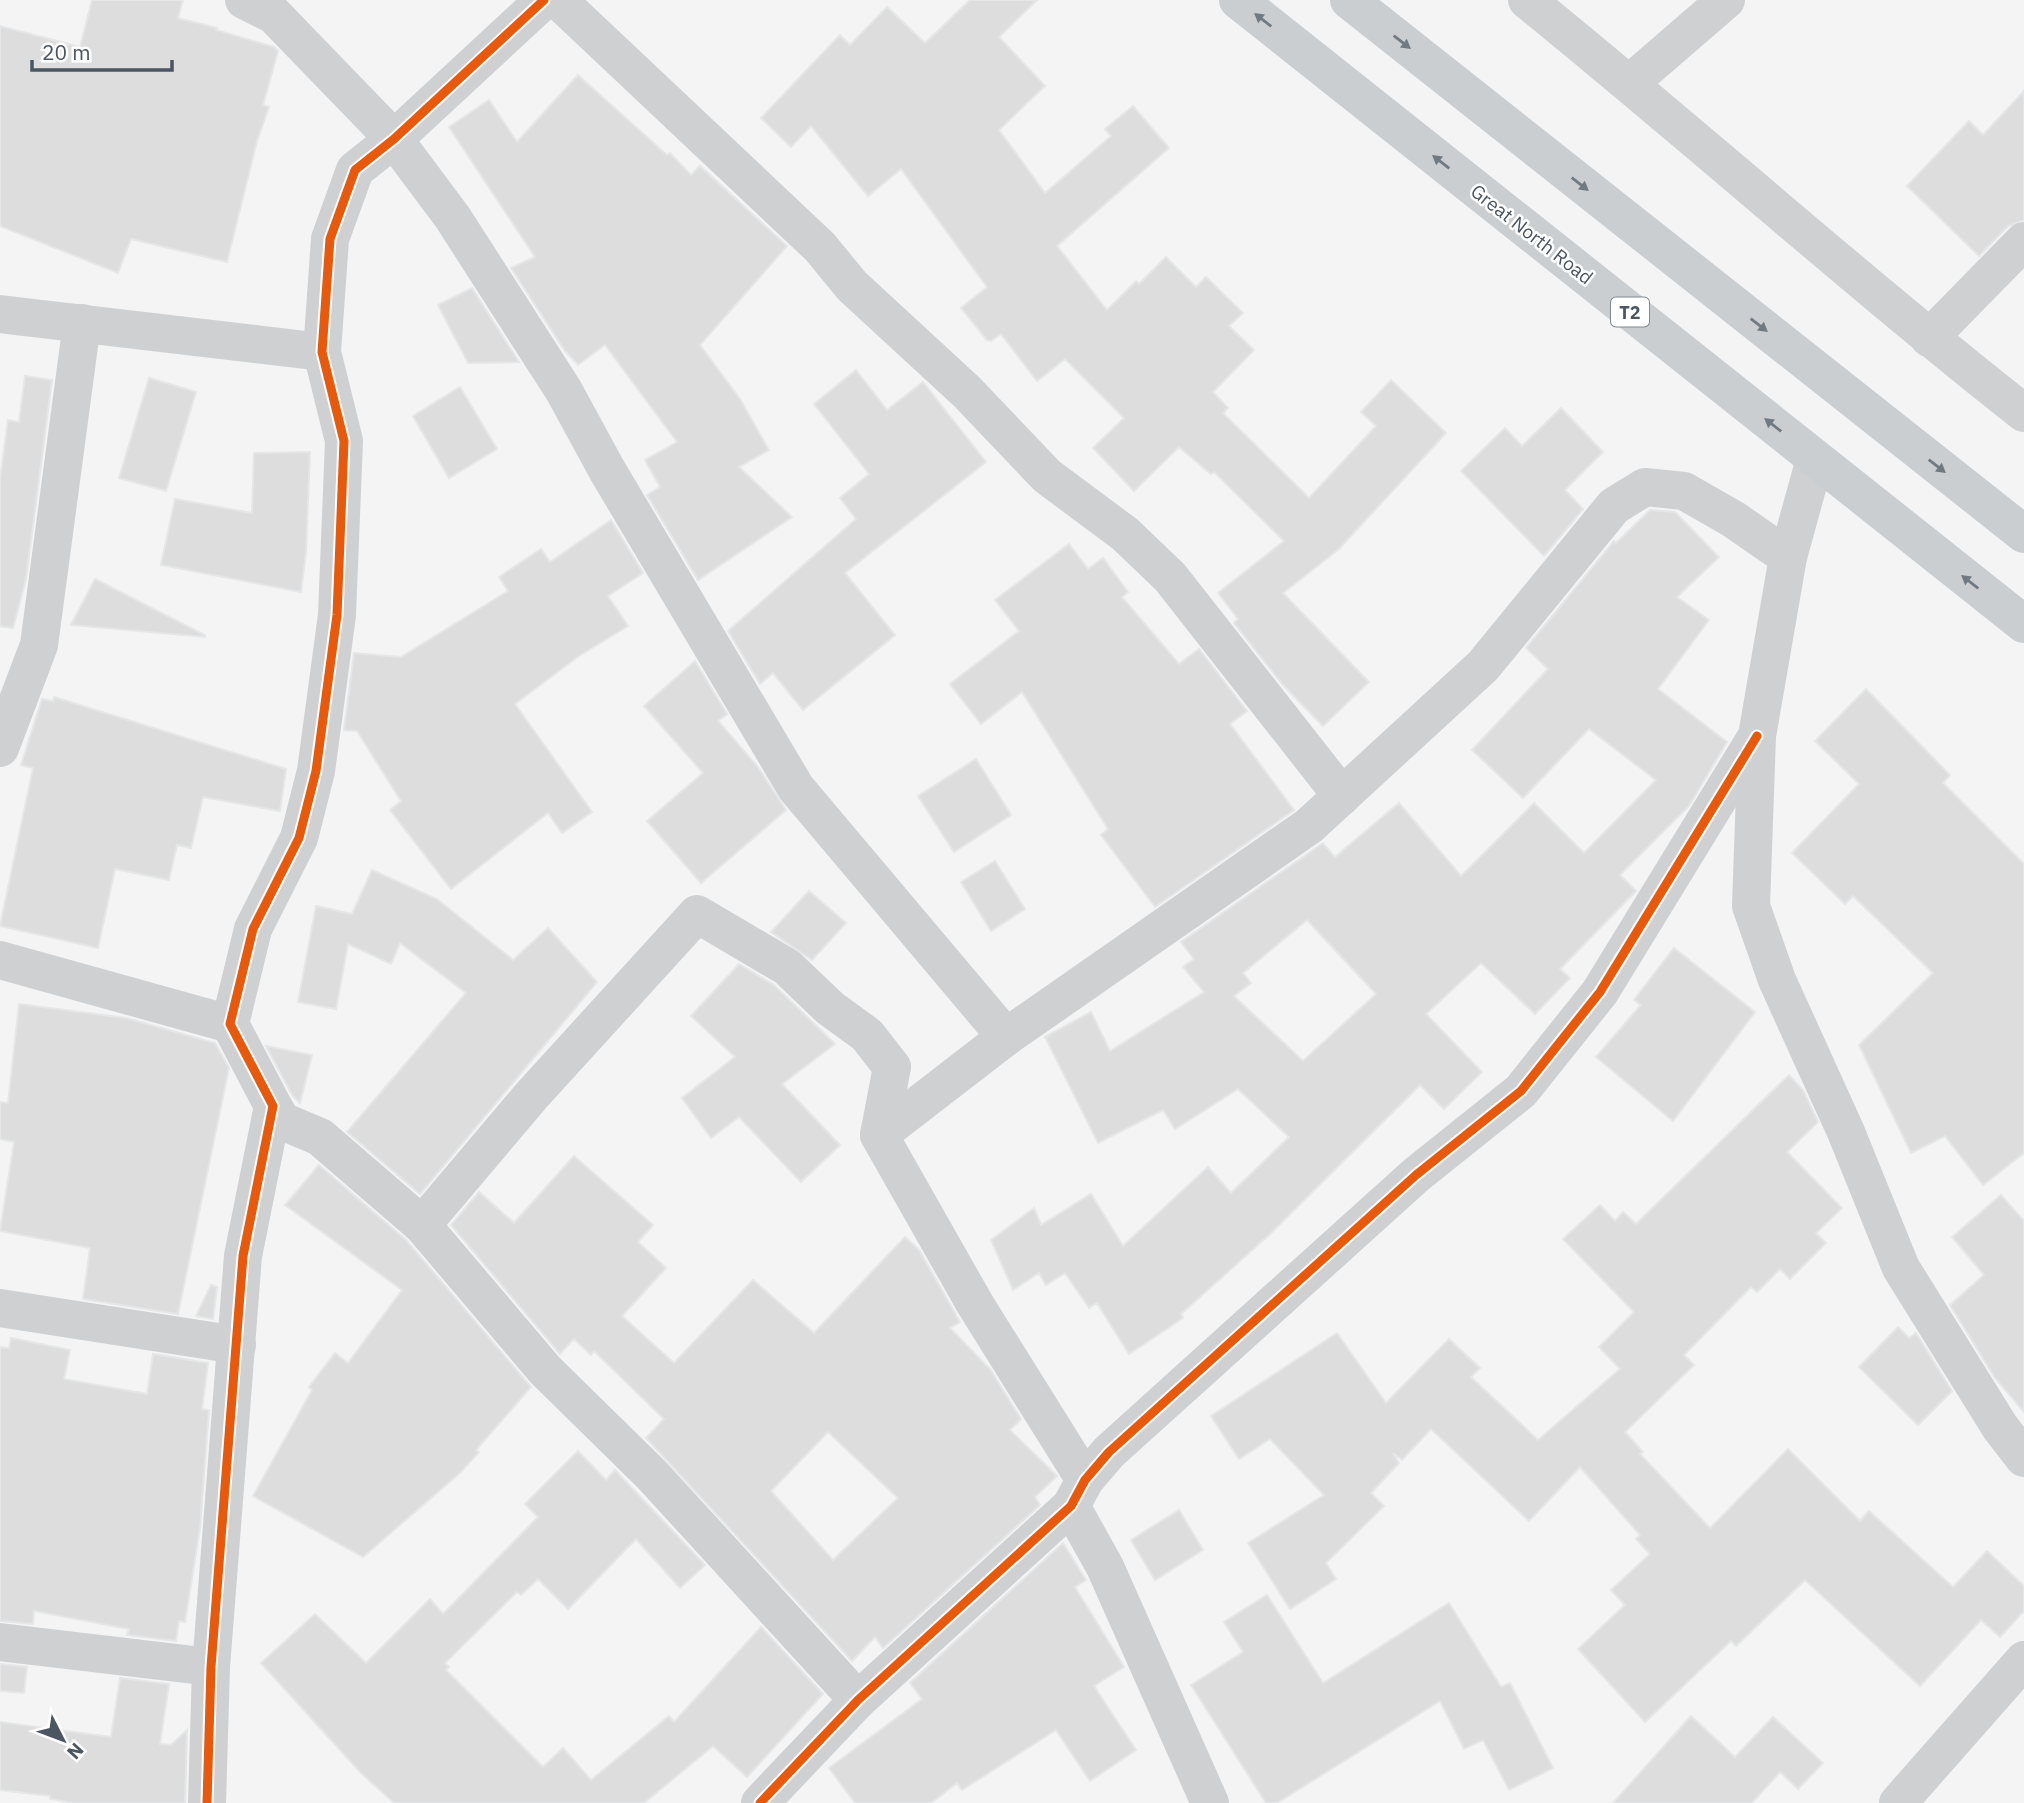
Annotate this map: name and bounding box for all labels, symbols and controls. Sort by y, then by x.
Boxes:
one-way arrow [1254,14,1272,28]
scale bar [32,28,172,72]
one-way arrow [1393,35,1411,50]
text: 20 m [42,38,91,66]
one-way arrow [1433,154,1451,169]
one-way arrow [1571,176,1589,191]
street label: Great North Road [1466,179,1598,289]
road number: T2 [1611,298,1649,326]
one-way arrow [1750,317,1767,332]
one-way arrow [1764,418,1782,433]
one-way arrow [1928,459,1946,474]
one-way arrow [1962,574,1980,589]
north arrow [28,1705,98,1775]
text: N [62,1738,89,1765]

